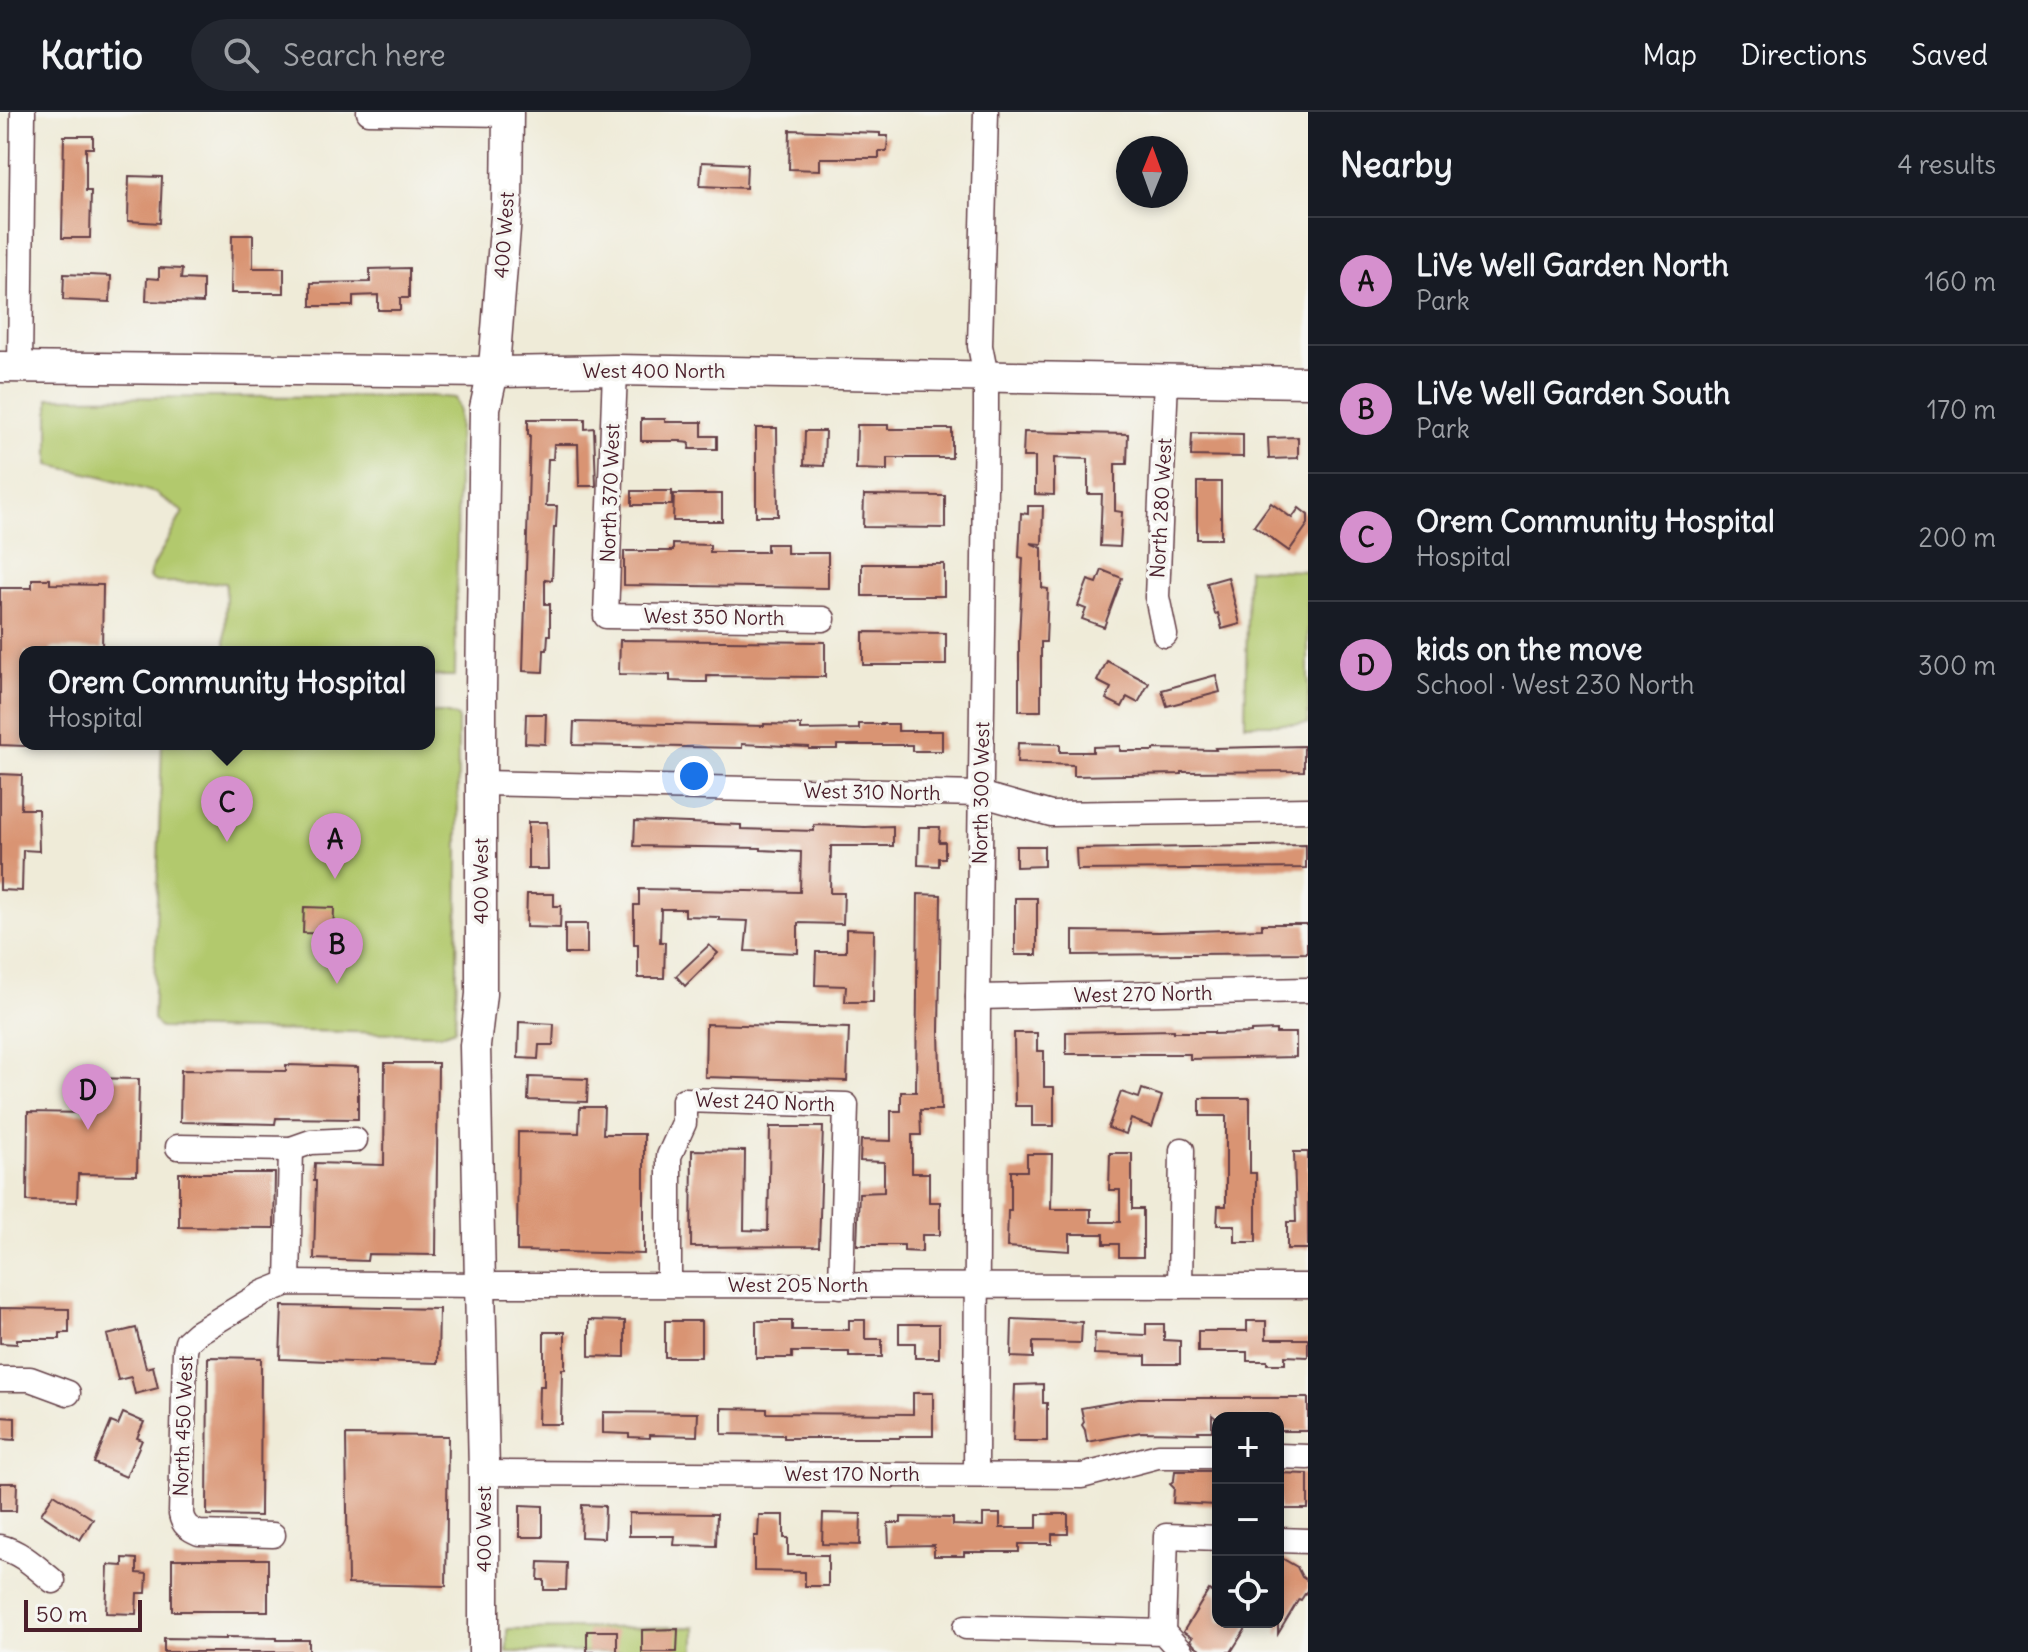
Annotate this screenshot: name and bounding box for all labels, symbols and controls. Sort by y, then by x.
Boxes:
search box [191,19,751,91]
text: Kartio [40,32,143,79]
icon: search [219,33,263,77]
text: Search here [283,36,446,74]
text: Map [1642,37,1697,73]
text: Directions [1741,37,1867,73]
text: Saved [1911,37,1988,73]
north arrow [1116,136,1188,208]
text: Nearby [1340,143,1453,186]
text: 4 results [1898,148,1996,181]
street label: 400 West [488,191,519,279]
text: LiVe Well Garden North [1416,246,1729,284]
text: A [1358,265,1374,298]
text: 160 m [1925,265,1996,298]
text: Park [1416,284,1470,317]
street label: West 400 North [583,358,725,383]
text: LiVe Well Garden South [1416,374,1730,412]
text: B [1357,393,1375,426]
text: 170 m [1927,393,1996,426]
text: Park [1416,412,1470,445]
street label: North 370 West [595,423,624,563]
street label: North 280 West [1144,437,1177,579]
text: Orem Community Hospital [1416,502,1775,540]
text: C [1357,521,1375,554]
text: 200 m [1919,521,1996,554]
text: Hospital [1416,540,1511,573]
street label: West 350 North [643,603,785,630]
text: kids on the move [1416,630,1642,668]
popup [19,646,435,750]
text: D [1357,649,1375,682]
text: 300 m [1918,649,1996,682]
text: Orem Community Hospital [48,663,406,701]
text: School · West 230 North [1416,668,1694,701]
text: Hospital [48,701,143,734]
street label: North 300 West [967,721,994,864]
your location [674,756,714,796]
pin: C [201,776,253,842]
street label: West 310 North [803,778,941,805]
pin: A [309,813,361,879]
street label: 400 West [468,837,493,924]
pin: B [311,918,363,984]
street label: West 270 North [1073,980,1213,1007]
pin: D [62,1064,114,1130]
street label: West 240 North [694,1087,836,1116]
street label: West 205 North [728,1272,868,1297]
street label: North 450 West [168,1355,197,1497]
map controls [1212,1412,1284,1628]
button: + [1212,1412,1284,1484]
street label: West 170 North [784,1461,920,1486]
button: − [1212,1484,1284,1556]
street label: 400 West [471,1485,496,1572]
button: locate [1212,1556,1284,1628]
scale bar [24,1596,142,1632]
text: 50 m [36,1600,88,1628]

